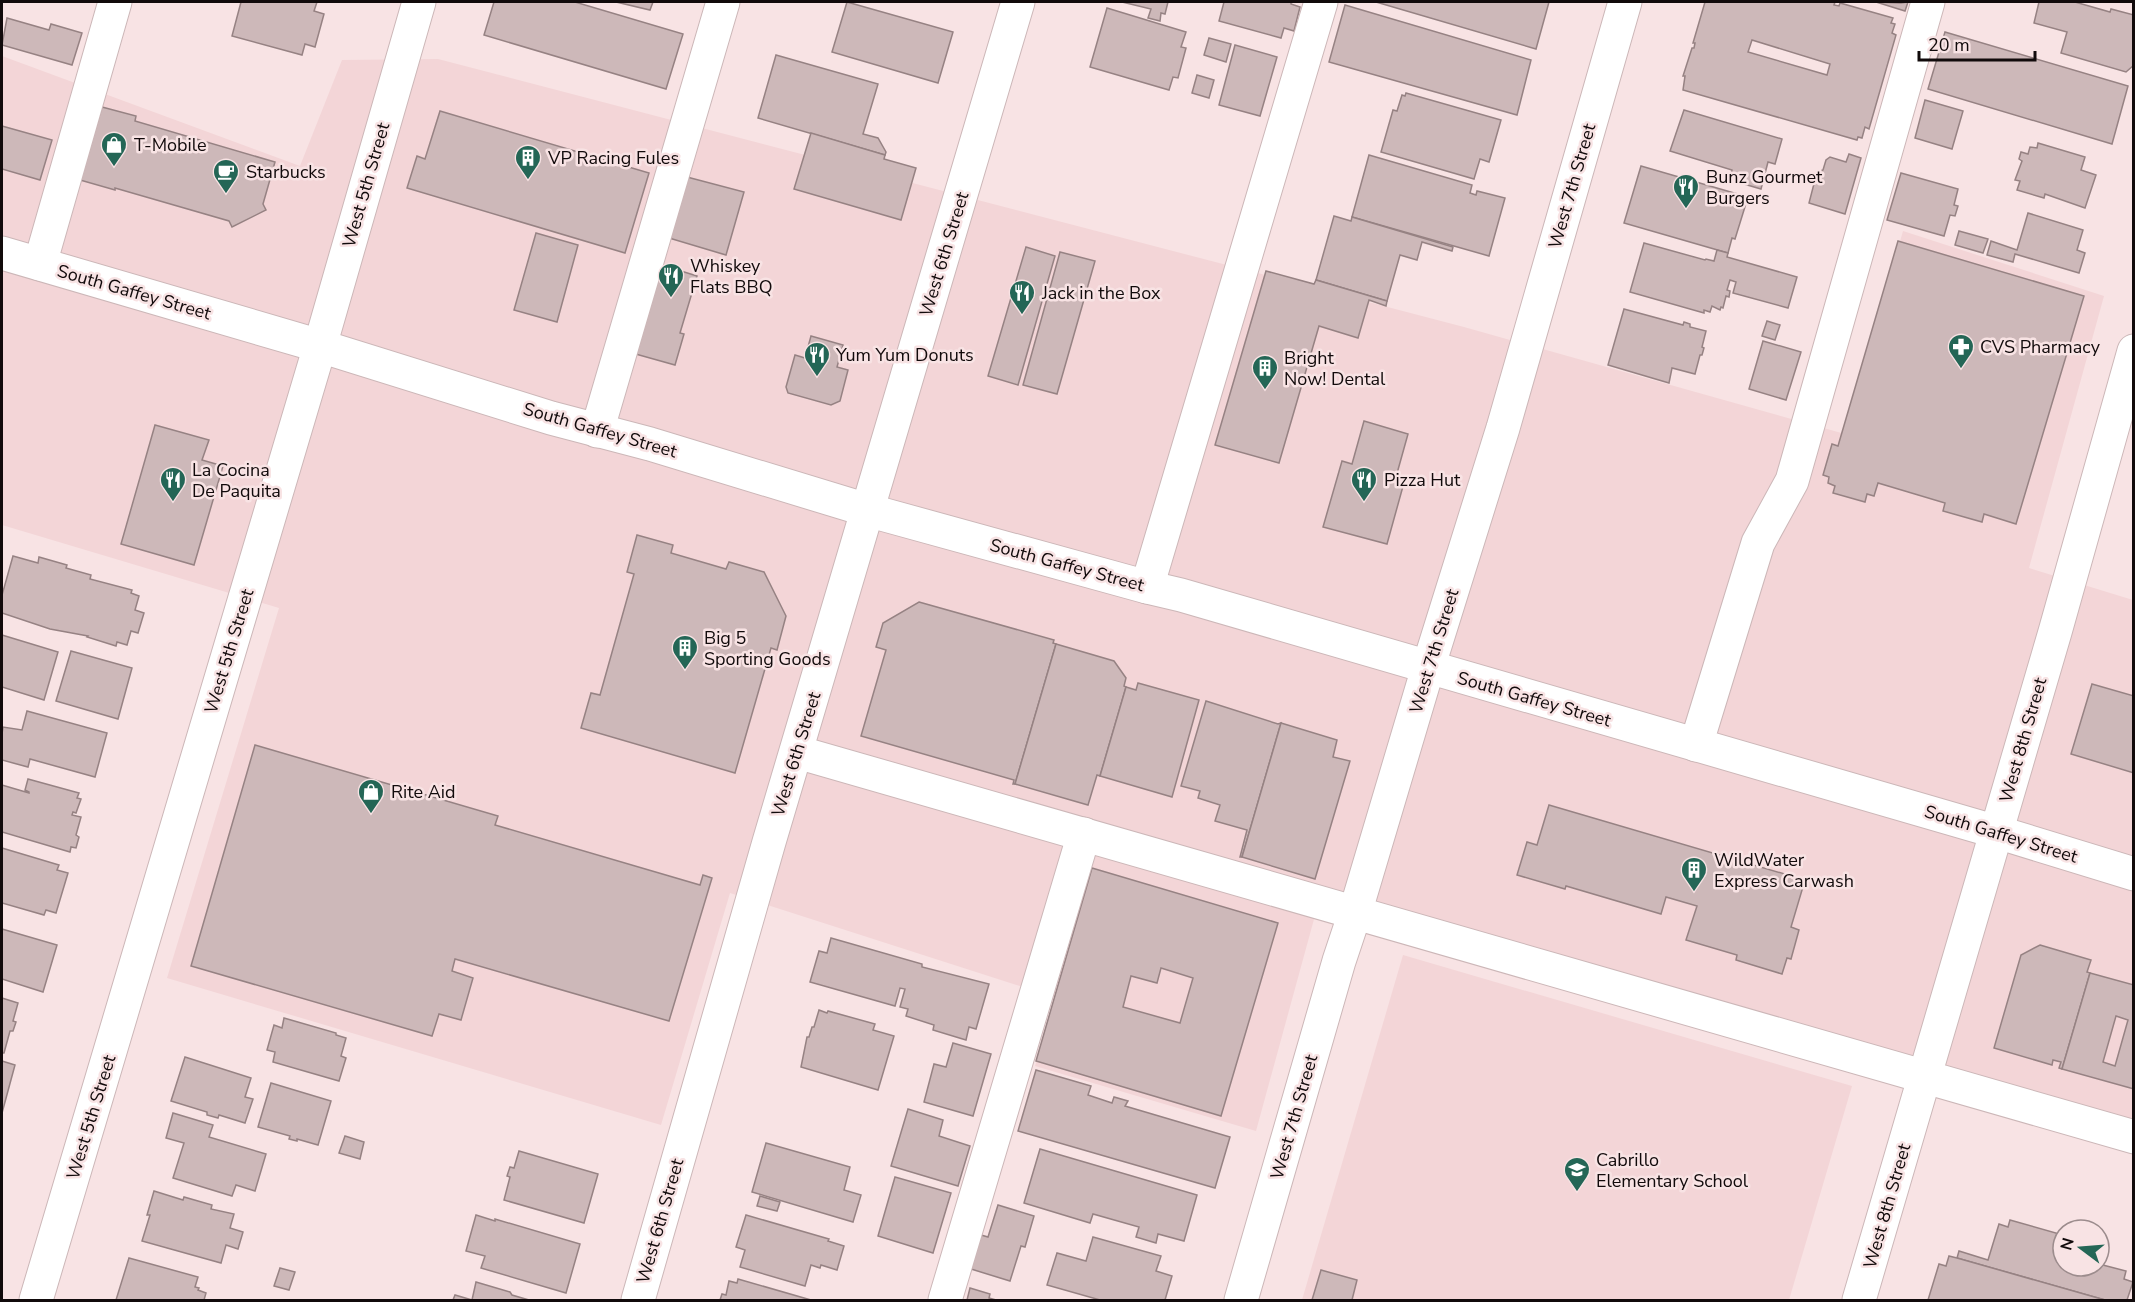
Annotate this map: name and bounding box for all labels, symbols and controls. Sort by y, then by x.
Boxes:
scale bar [1919,24,2034,62]
text: 20 m [1928,33,1970,57]
street label: West 5th Street [337,119,395,250]
street label: West 7th Street [1543,120,1601,251]
shop icon: T-Mobile [99,130,129,168]
place label: T-Mobile [134,133,207,157]
building icon: VP Racing Fules [513,143,543,181]
place label: VP Racing Fules [547,146,679,170]
cafe icon: Starbucks [211,157,241,195]
place label: Starbucks [246,160,326,184]
place label: Bunz Gourmet Burgers [1706,165,1823,210]
restaurant icon: Bunz Gourmet Burgers [1671,172,1701,210]
street label: West 6th Street [914,188,975,319]
place label: Whiskey Flats BBQ [690,254,772,299]
street label: South Gaffey Street [54,259,214,326]
restaurant icon: Whiskey Flats BBQ [656,261,686,299]
restaurant icon: Jack in the Box [1007,278,1037,316]
place label: Jack in the Box [1041,281,1161,305]
pharmacy icon: CVS Pharmacy [1946,332,1976,370]
place label: CVS Pharmacy [1980,335,2101,359]
restaurant icon: Yum Yum Donuts [802,340,832,378]
place label: Yum Yum Donuts [835,343,974,367]
place label: Bright Now! Dental [1284,346,1386,391]
building icon: Bright Now! Dental [1250,353,1280,391]
street label: South Gaffey Street [520,397,680,464]
place label: La Cocina De Paquita [192,458,281,503]
restaurant icon: La Cocina De Paquita [158,465,188,503]
restaurant icon: Pizza Hut [1349,465,1379,503]
place label: Pizza Hut [1384,468,1461,492]
street label: South Gaffey Street [987,533,1147,597]
street label: West 5th Street [199,585,260,716]
street label: West 7th Street [1404,585,1465,716]
place label: Big 5 Sporting Goods [704,626,831,671]
building icon: Big 5 Sporting Goods [670,633,700,671]
street label: South Gaffey Street [1454,666,1614,733]
street label: West 8th Street [1994,674,2052,805]
street label: West 6th Street [766,688,827,819]
shop icon: Rite Aid [356,777,386,815]
place label: Rite Aid [391,780,455,804]
street label: South Gaffey Street [1922,799,2081,869]
place label: WildWater Express Carwash [1714,848,1854,893]
building icon: WildWater Express Carwash [1679,855,1709,893]
street label: West 5th Street [61,1051,122,1182]
street label: West 7th Street [1265,1051,1323,1182]
street label: West 8th Street [1858,1140,1916,1271]
place label: Cabrillo Elementary School [1596,1148,1749,1193]
street label: West 6th Street [631,1155,689,1286]
school or university icon: Cabrillo Elementary School [1562,1155,1592,1193]
north arrow [2051,1218,2111,1278]
text: N [2055,1235,2080,1253]

